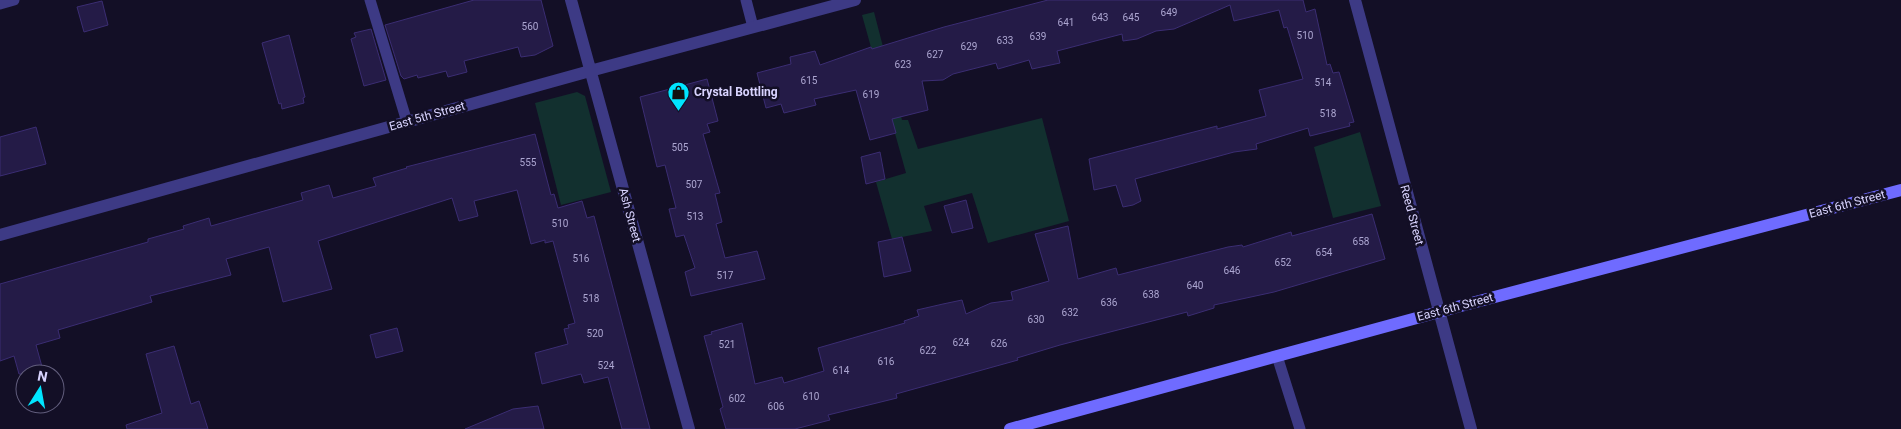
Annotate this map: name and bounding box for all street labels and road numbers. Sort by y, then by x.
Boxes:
street label: East 5th Street [387,98,467,134]
street label: Reed Street [1397,183,1427,247]
street label: Ash Street [616,186,644,244]
street label: East 6th Street [1807,187,1887,221]
street label: East 6th Street [1415,290,1495,324]

